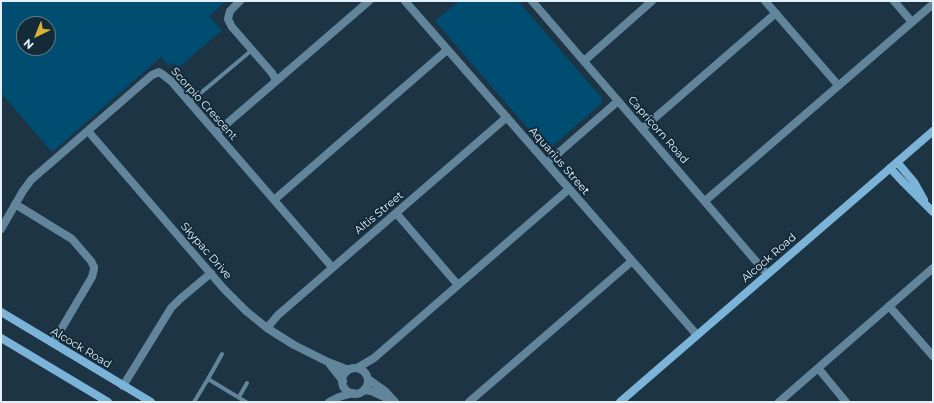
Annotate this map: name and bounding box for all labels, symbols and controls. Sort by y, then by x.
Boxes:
north arrow [16,16,56,56]
text: N [20,36,37,52]
street label: Scorpio Crescent [168,65,240,143]
street label: Capricorn Road [625,93,691,167]
street label: Aquarius Street [526,124,592,198]
street label: Altis Street [352,189,406,237]
street label: Skypac Drive [178,220,234,282]
street label: Alcock Road [739,231,799,285]
street label: Alcock Road [48,325,114,371]

